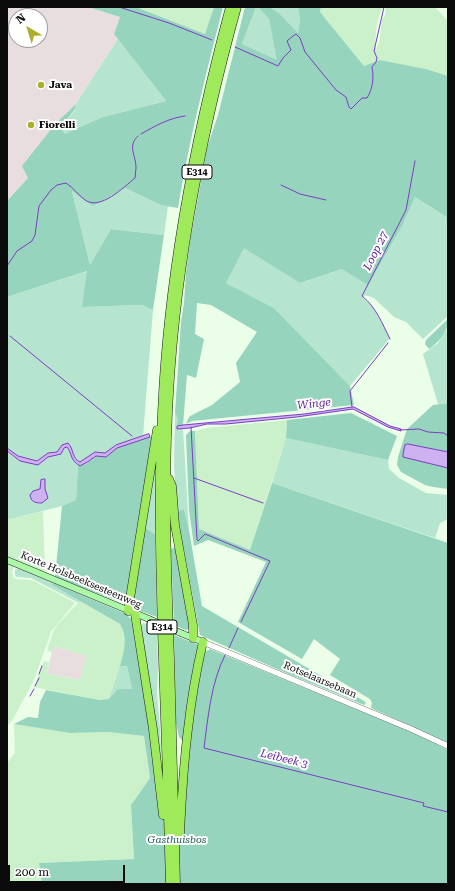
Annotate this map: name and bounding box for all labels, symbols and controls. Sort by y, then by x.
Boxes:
north arrow [8,8,48,48]
text: N [14,11,28,27]
place label: Java [49,79,72,91]
marker: Java [36,80,46,90]
place label: Fiorelli [39,119,75,131]
marker: Fiorelli [26,120,36,130]
road number: E314 [182,165,212,179]
water label: Loop 27 [361,229,391,273]
water label: Winge [296,396,332,412]
street label: Korte Holsbeeksesteenweg [19,549,143,611]
road number: E314 [147,620,177,634]
street label: Rotselaarsebaan [282,659,358,701]
water label: Leibeek 3 [259,747,309,771]
park label: Gasthuisbos [148,834,206,846]
scale bar [10,857,127,883]
text: 200 m [15,865,49,879]

